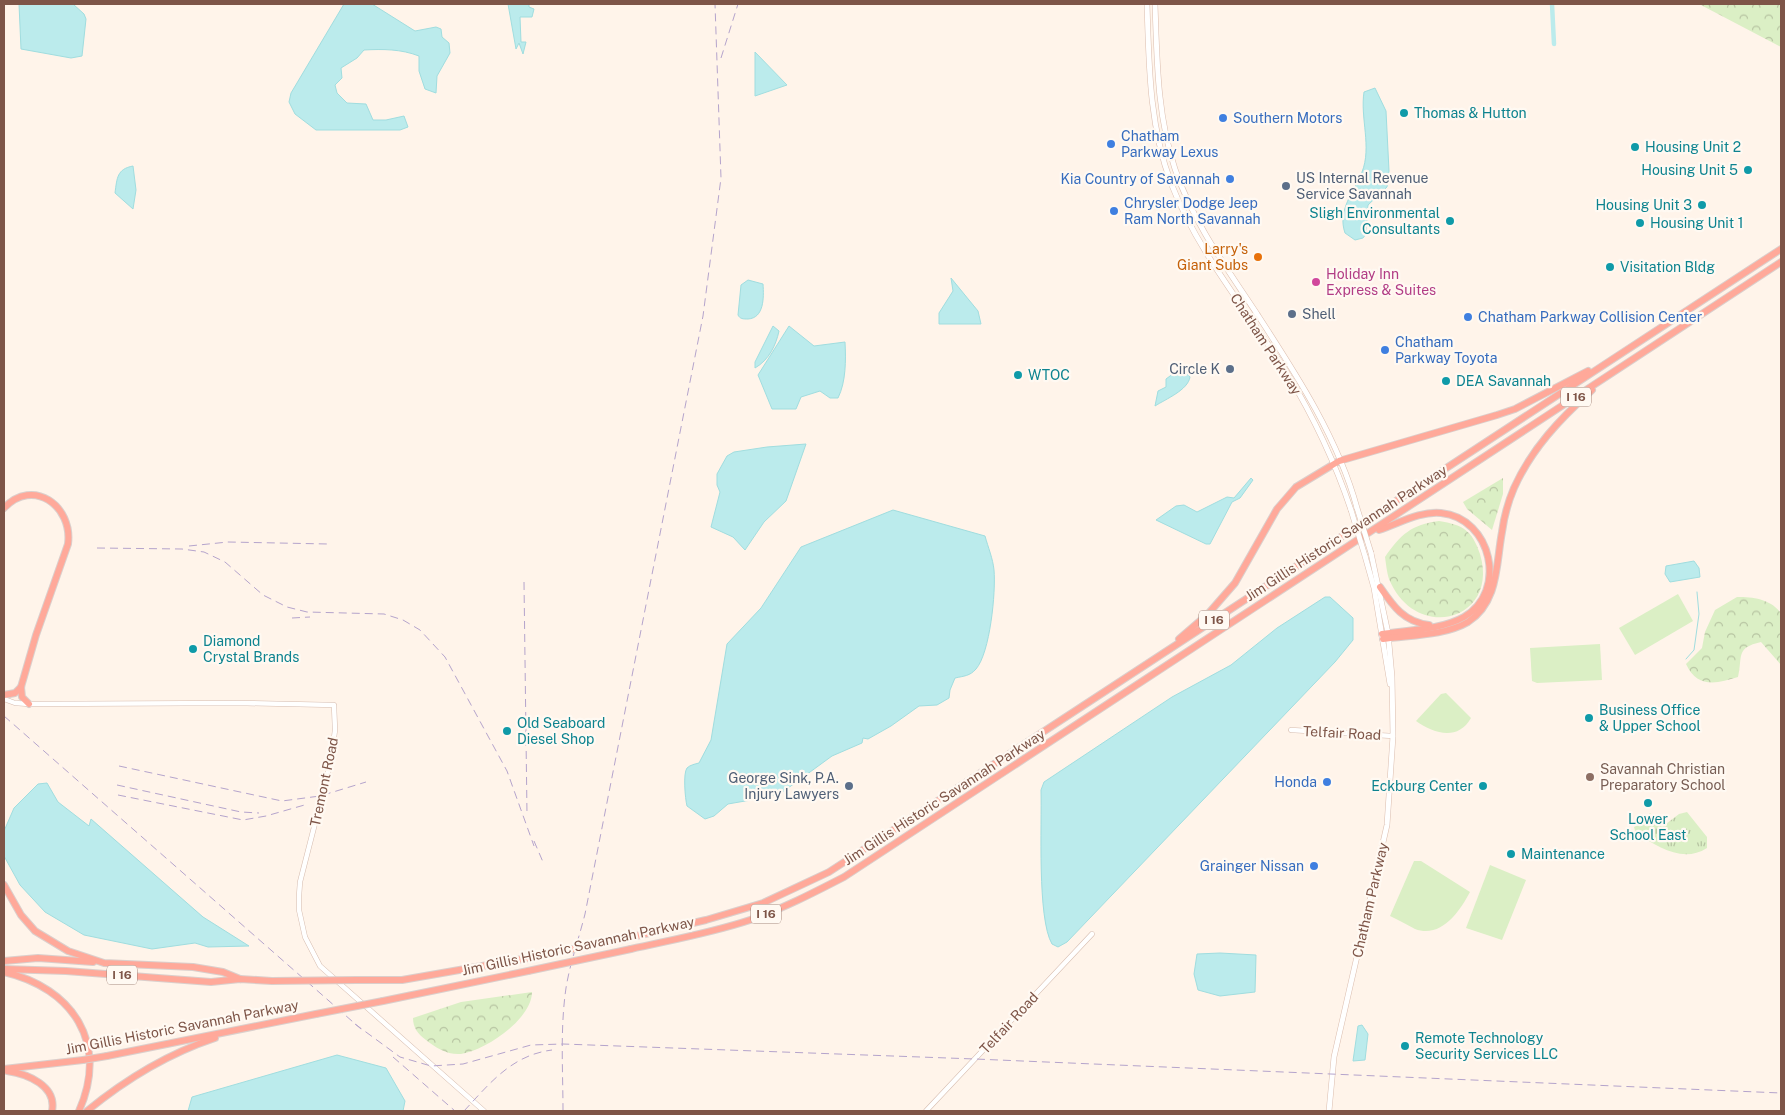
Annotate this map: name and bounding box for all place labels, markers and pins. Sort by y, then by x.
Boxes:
place label: Thomas & Hutton [1414,105,1527,121]
marker: Thomas & Hutton [1398,107,1410,119]
place label: Southern Motors [1233,110,1342,126]
marker: Southern Motors [1217,112,1229,124]
place label: Chatham Parkway Lexus [1121,128,1218,160]
marker: Chatham Parkway Lexus [1105,138,1117,150]
place label: Housing Unit 2 [1645,139,1741,155]
marker: Housing Unit 2 [1629,141,1641,153]
place label: Housing Unit 5 [1641,162,1738,178]
marker: Housing Unit 5 [1742,164,1754,176]
place label: US Internal Revenue Service Savannah [1296,170,1429,202]
place label: Kia Country of Savannah [1061,171,1220,187]
marker: Kia Country of Savannah [1224,173,1236,185]
marker: US Internal Revenue Service Savannah [1280,180,1292,192]
place label: Chrysler Dodge Jeep Ram North Savannah [1124,195,1261,227]
place label: Housing Unit 3 [1595,197,1692,213]
marker: Housing Unit 3 [1696,199,1708,211]
marker: Chrysler Dodge Jeep Ram North Savannah [1108,205,1120,217]
place label: Sligh Environmental Consultants [1309,205,1440,237]
marker: Sligh Environmental Consultants [1444,215,1456,227]
place label: Housing Unit 1 [1650,215,1743,231]
marker: Housing Unit 1 [1634,217,1646,229]
place label: Larry's Giant Subs [1177,241,1248,273]
marker: Larry's Giant Subs [1252,251,1264,263]
place label: Visitation Bldg [1620,259,1715,275]
marker: Visitation Bldg [1604,261,1616,273]
place label: Holiday Inn Express & Suites [1326,266,1436,298]
marker: Holiday Inn Express & Suites [1310,276,1322,288]
place label: Shell [1302,306,1336,322]
marker: Shell [1286,308,1298,320]
place label: Chatham Parkway Collision Center [1478,309,1702,325]
marker: Chatham Parkway Collision Center [1462,311,1474,323]
place label: Chatham Parkway Toyota [1395,334,1497,366]
marker: Chatham Parkway Toyota [1379,344,1391,356]
place label: Circle K [1169,361,1220,377]
marker: Circle K [1224,363,1236,375]
place label: WTOC [1028,367,1070,383]
marker: WTOC [1012,369,1024,381]
place label: DEA Savannah [1456,373,1551,389]
marker: DEA Savannah [1440,375,1452,387]
place label: Diamond Crystal Brands [203,633,299,665]
marker: Diamond Crystal Brands [187,643,199,655]
place label: Business Office & Upper School [1599,702,1701,734]
marker: Business Office & Upper School [1583,712,1595,724]
place label: Old Seaboard Diesel Shop [517,715,605,747]
marker: Old Seaboard Diesel Shop [501,725,513,737]
place label: Savannah Christian Preparatory School [1600,761,1726,793]
place label: George Sink, P.A. Injury Lawyers [728,770,839,802]
marker: Savannah Christian Preparatory School [1584,771,1596,783]
place label: Honda [1274,774,1317,790]
marker: Honda [1321,776,1333,788]
place label: Eckburg Center [1371,778,1473,794]
marker: George Sink, P.A. Injury Lawyers [843,780,855,792]
marker: Eckburg Center [1477,780,1489,792]
marker: Lower School East [1642,797,1654,809]
place label: Lower School East [1609,811,1687,843]
place label: Maintenance [1521,846,1605,862]
marker: Maintenance [1505,848,1517,860]
place label: Grainger Nissan [1200,858,1304,874]
marker: Grainger Nissan [1308,860,1320,872]
place label: Remote Technology Security Services LLC [1415,1030,1558,1062]
marker: Remote Technology Security Services LLC [1399,1040,1411,1052]

